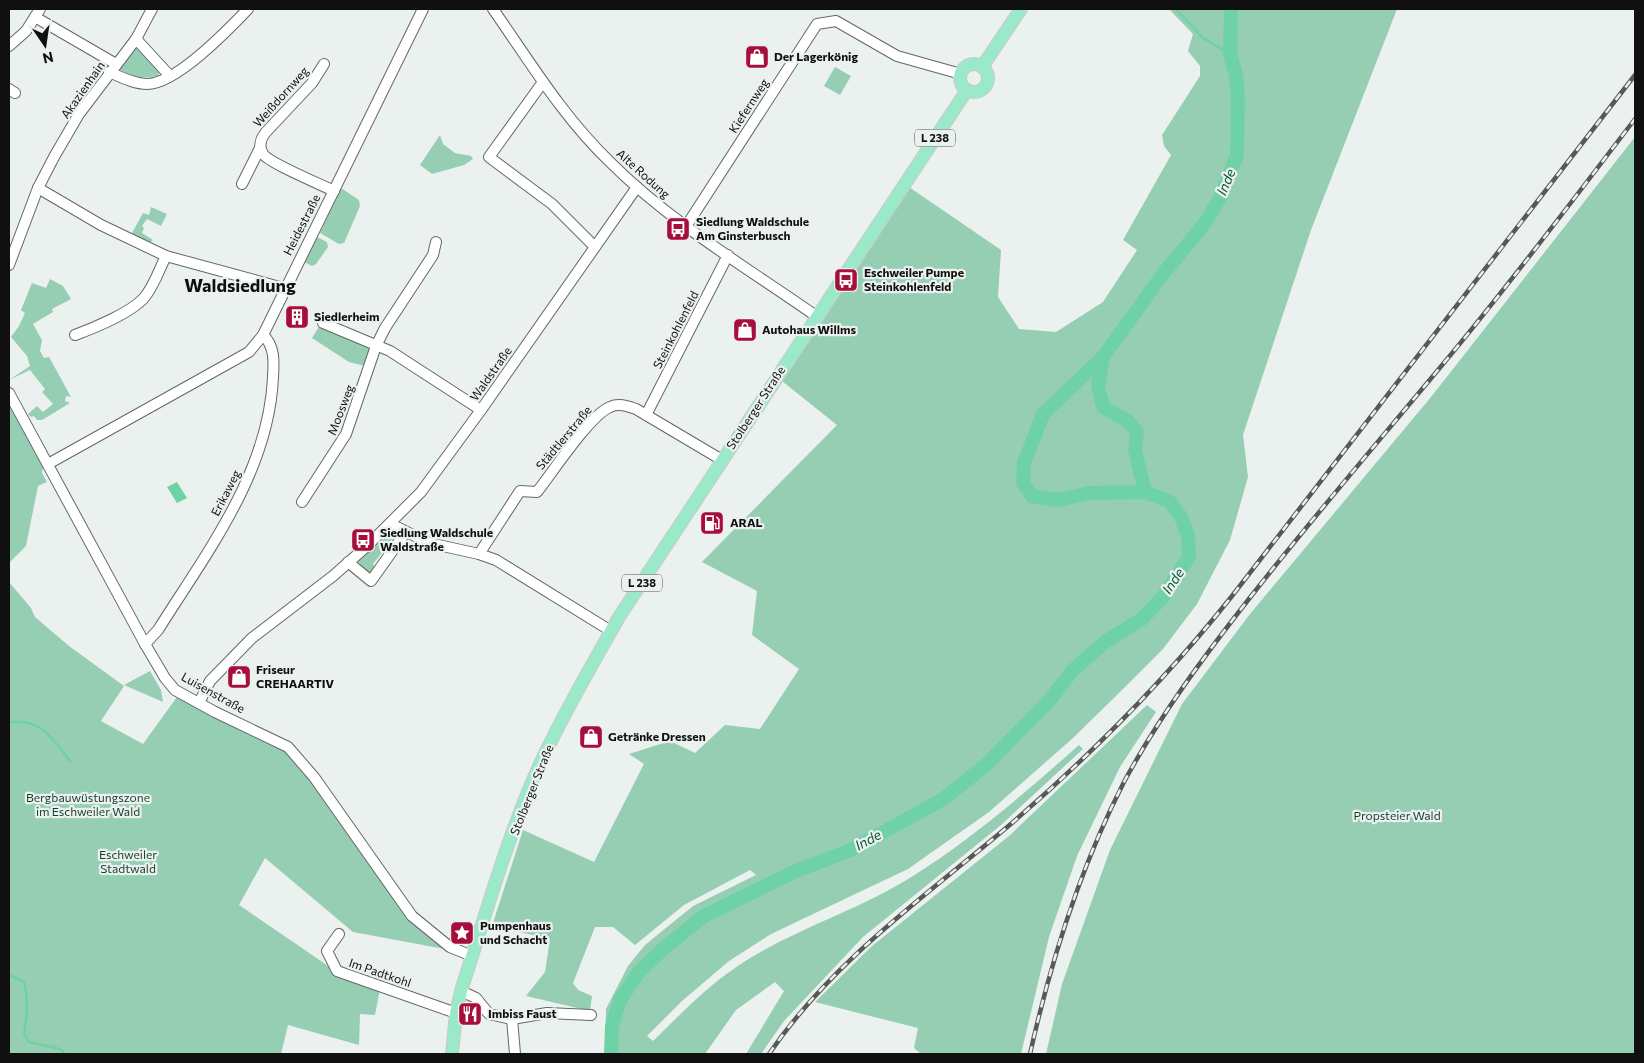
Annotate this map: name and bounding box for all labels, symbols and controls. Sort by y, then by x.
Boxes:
north arrow [20,20,70,70]
shop icon: Der Lagerkönig [744,44,770,70]
text: N [41,49,55,68]
place label: Der Lagerkönig [774,49,858,63]
street label: Akazienhain [57,58,107,121]
street label: Weißdornweg [250,63,311,129]
street label: Kiefernweg [725,75,771,135]
road number: L 238 [915,130,955,146]
street label: Alte Rodung [614,146,673,201]
water label: Inde [1212,165,1239,198]
street label: Heidestraße [280,192,322,257]
place label: Siedlung Waldschule Am Ginsterbusch [696,214,809,242]
bus stop icon: Siedlung Waldschule Am Ginsterbusch [665,216,691,242]
place label: Eschweiler Pumpe Steinkohlenfeld [864,265,964,293]
bus stop icon: Eschweiler Pumpe Steinkohlenfeld [833,267,859,293]
district label: Waldsiedlung [184,274,296,296]
street label: Steinkohlenfeld [650,288,701,371]
building icon: Siedlerheim [284,304,310,330]
place label: Siedlerheim [314,309,380,323]
shop icon: Autohaus Willms [732,317,758,343]
place label: Autohaus Willms [762,322,856,336]
street label: Waldstraße [466,344,514,403]
street label: Stolberger Straße [723,363,787,452]
street label: Moosweg [324,382,356,437]
street label: Städtlerstraße [533,403,594,472]
street label: Erikaweg [208,467,243,518]
fuel station icon: ARAL [699,510,725,536]
place label: ARAL [730,515,763,529]
place label: Siedlung Waldschule Waldstraße [380,525,493,553]
bus stop icon: Siedlung Waldschule Waldstraße [350,527,376,553]
water label: Inde [1158,564,1188,597]
road number: L 238 [622,574,662,592]
place label: Friseur CREHAARTIV [256,662,334,690]
shop icon: Friseur CREHAARTIV [226,664,252,690]
street label: Luisenstraße [179,669,248,715]
shop icon: Getränke Dressen [578,724,604,750]
place label: Getränke Dressen [608,729,706,743]
street label: Stolberger Straße [507,742,556,837]
park label: Bergbauwüstungszone im Eschweiler Wald [26,790,150,818]
park label: Propsteier Wald [1353,808,1441,822]
water label: Inde [852,825,884,854]
park label: Eschweiler Stadtwald [99,847,157,875]
place label: Pumpenhaus und Schacht [480,918,552,946]
place icon: Pumpenhaus und Schacht [449,920,475,946]
street label: Im Padtkohl [347,955,413,989]
restaurant icon: Imbiss Faust [457,1001,483,1027]
place label: Imbiss Faust [488,1006,557,1020]

